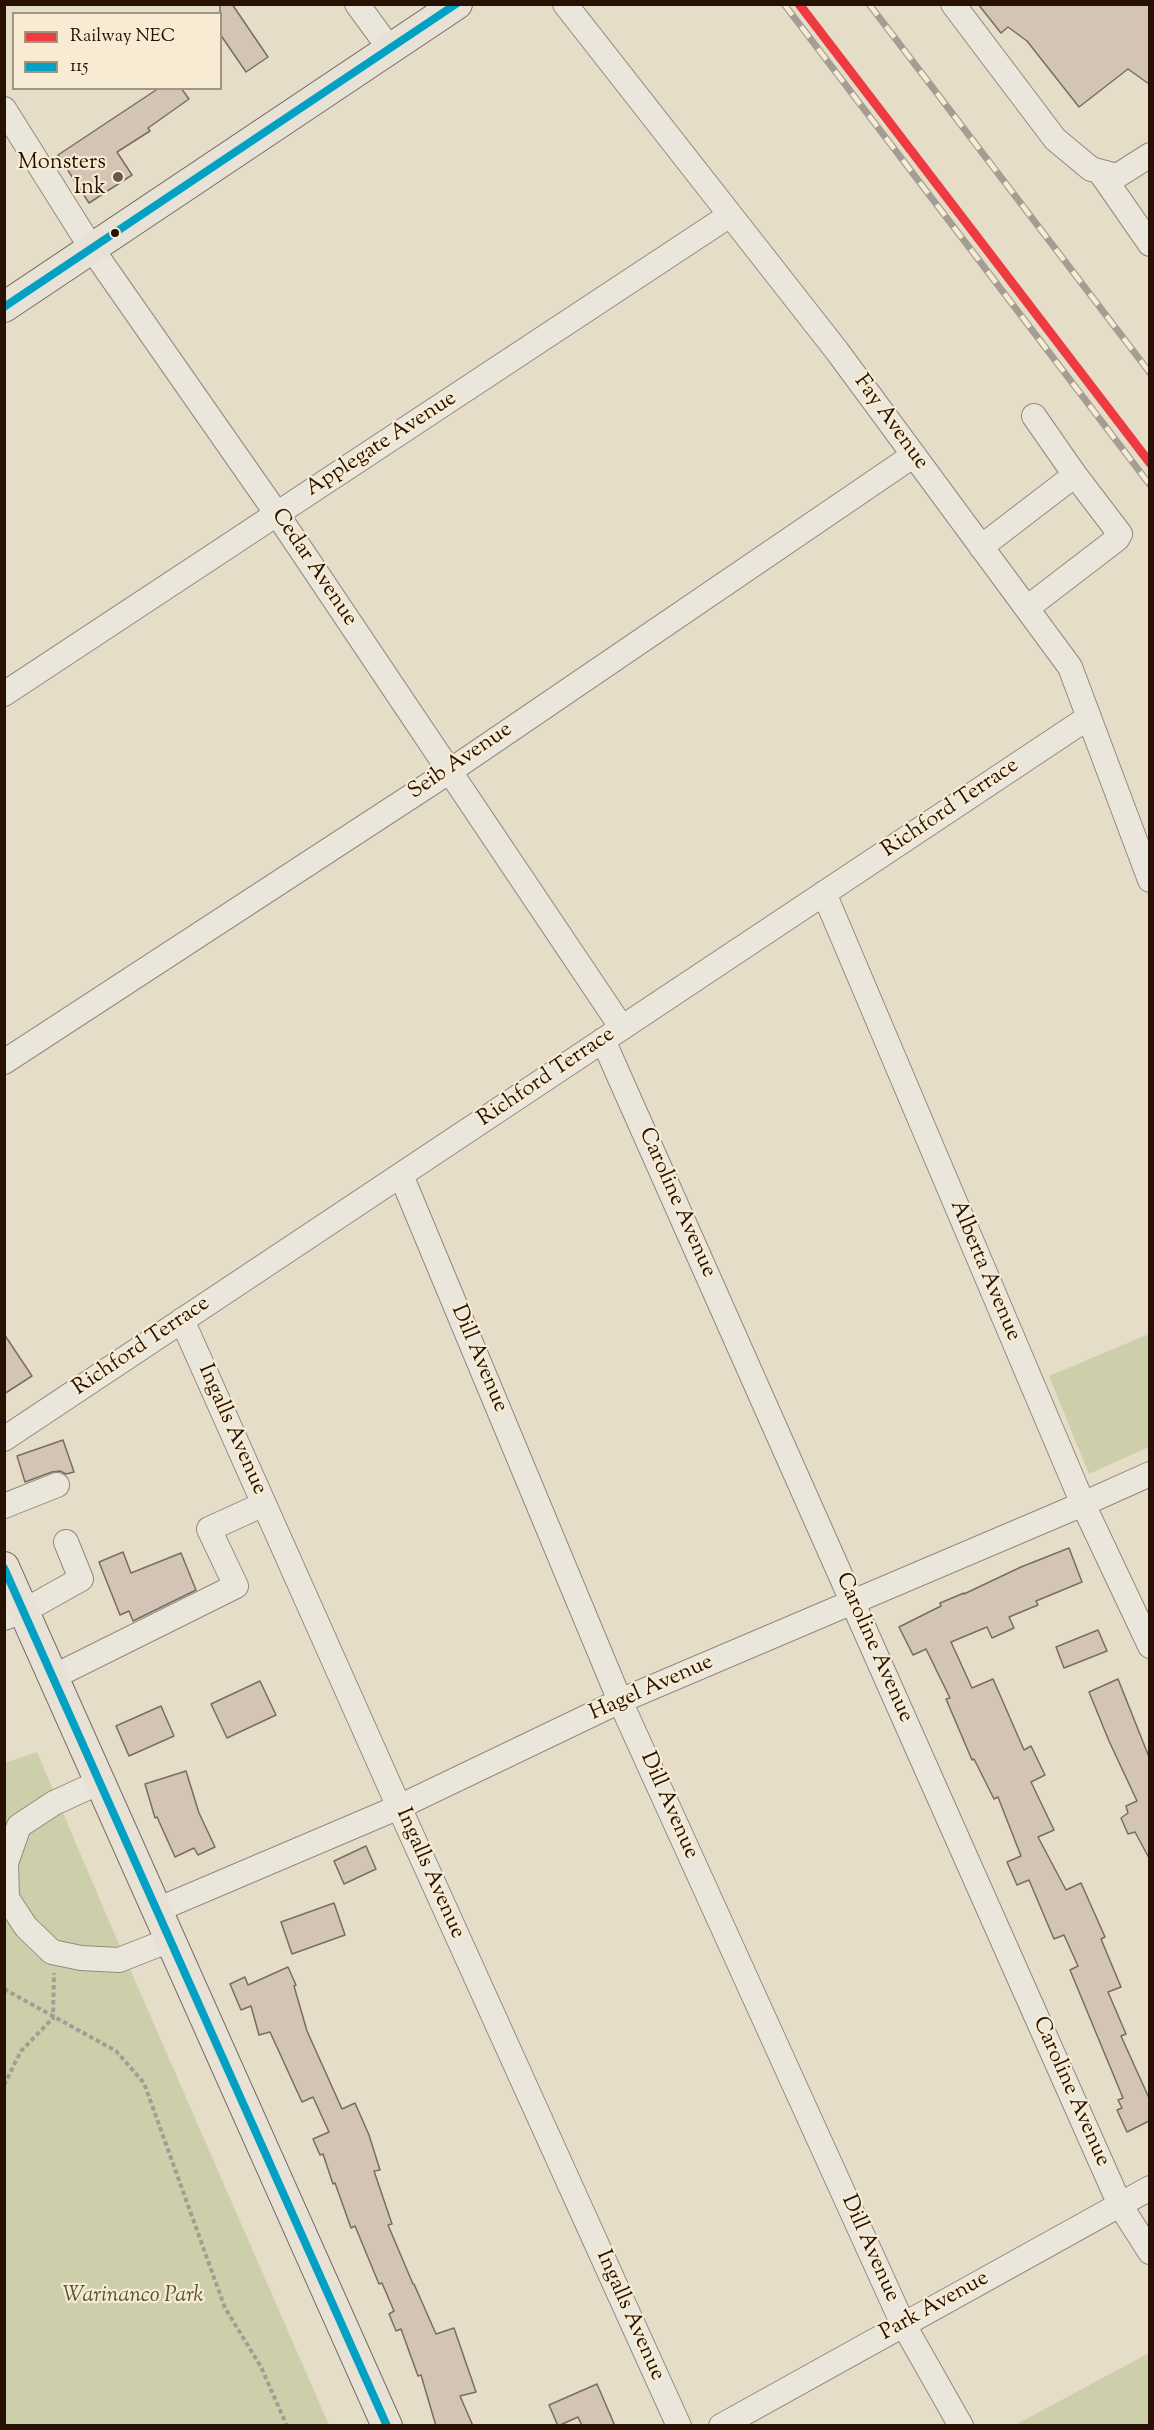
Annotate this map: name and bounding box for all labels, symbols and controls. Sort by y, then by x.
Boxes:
legend [12,12,222,90]
text: Railway NEC [70,24,175,50]
text: 115 [70,54,88,80]
place label: Monsters Ink [18,151,106,202]
marker: Monsters Ink [111,170,125,184]
unlabelled marker [109,227,121,239]
street label: Fay Avenue [847,370,933,476]
street label: Applegate Avenue [302,386,462,504]
street label: Cedar Avenue [264,504,362,632]
street label: Seib Avenue [404,718,518,806]
street label: Richford Terrace [877,753,1025,865]
street label: Richford Terrace [473,1022,621,1134]
street label: Caroline Avenue [631,1124,721,1282]
street label: Alberta Avenue [942,1197,1026,1345]
street label: Richford Terrace [68,1291,216,1403]
street label: Dill Avenue [444,1301,512,1417]
street label: Ingalls Avenue [190,1361,272,1499]
street label: Caroline Avenue [828,1569,918,1727]
street label: Hagel Avenue [586,1650,718,1728]
street label: Dill Avenue [633,1748,703,1864]
street label: Ingalls Avenue [388,1805,470,1943]
street label: Caroline Avenue [1025,2013,1115,2171]
street label: Dill Avenue [834,2191,904,2307]
street label: Ingalls Avenue [588,2247,670,2385]
street label: Park Avenue [876,2266,994,2348]
park label: Warinanco Park [63,2284,203,2310]

